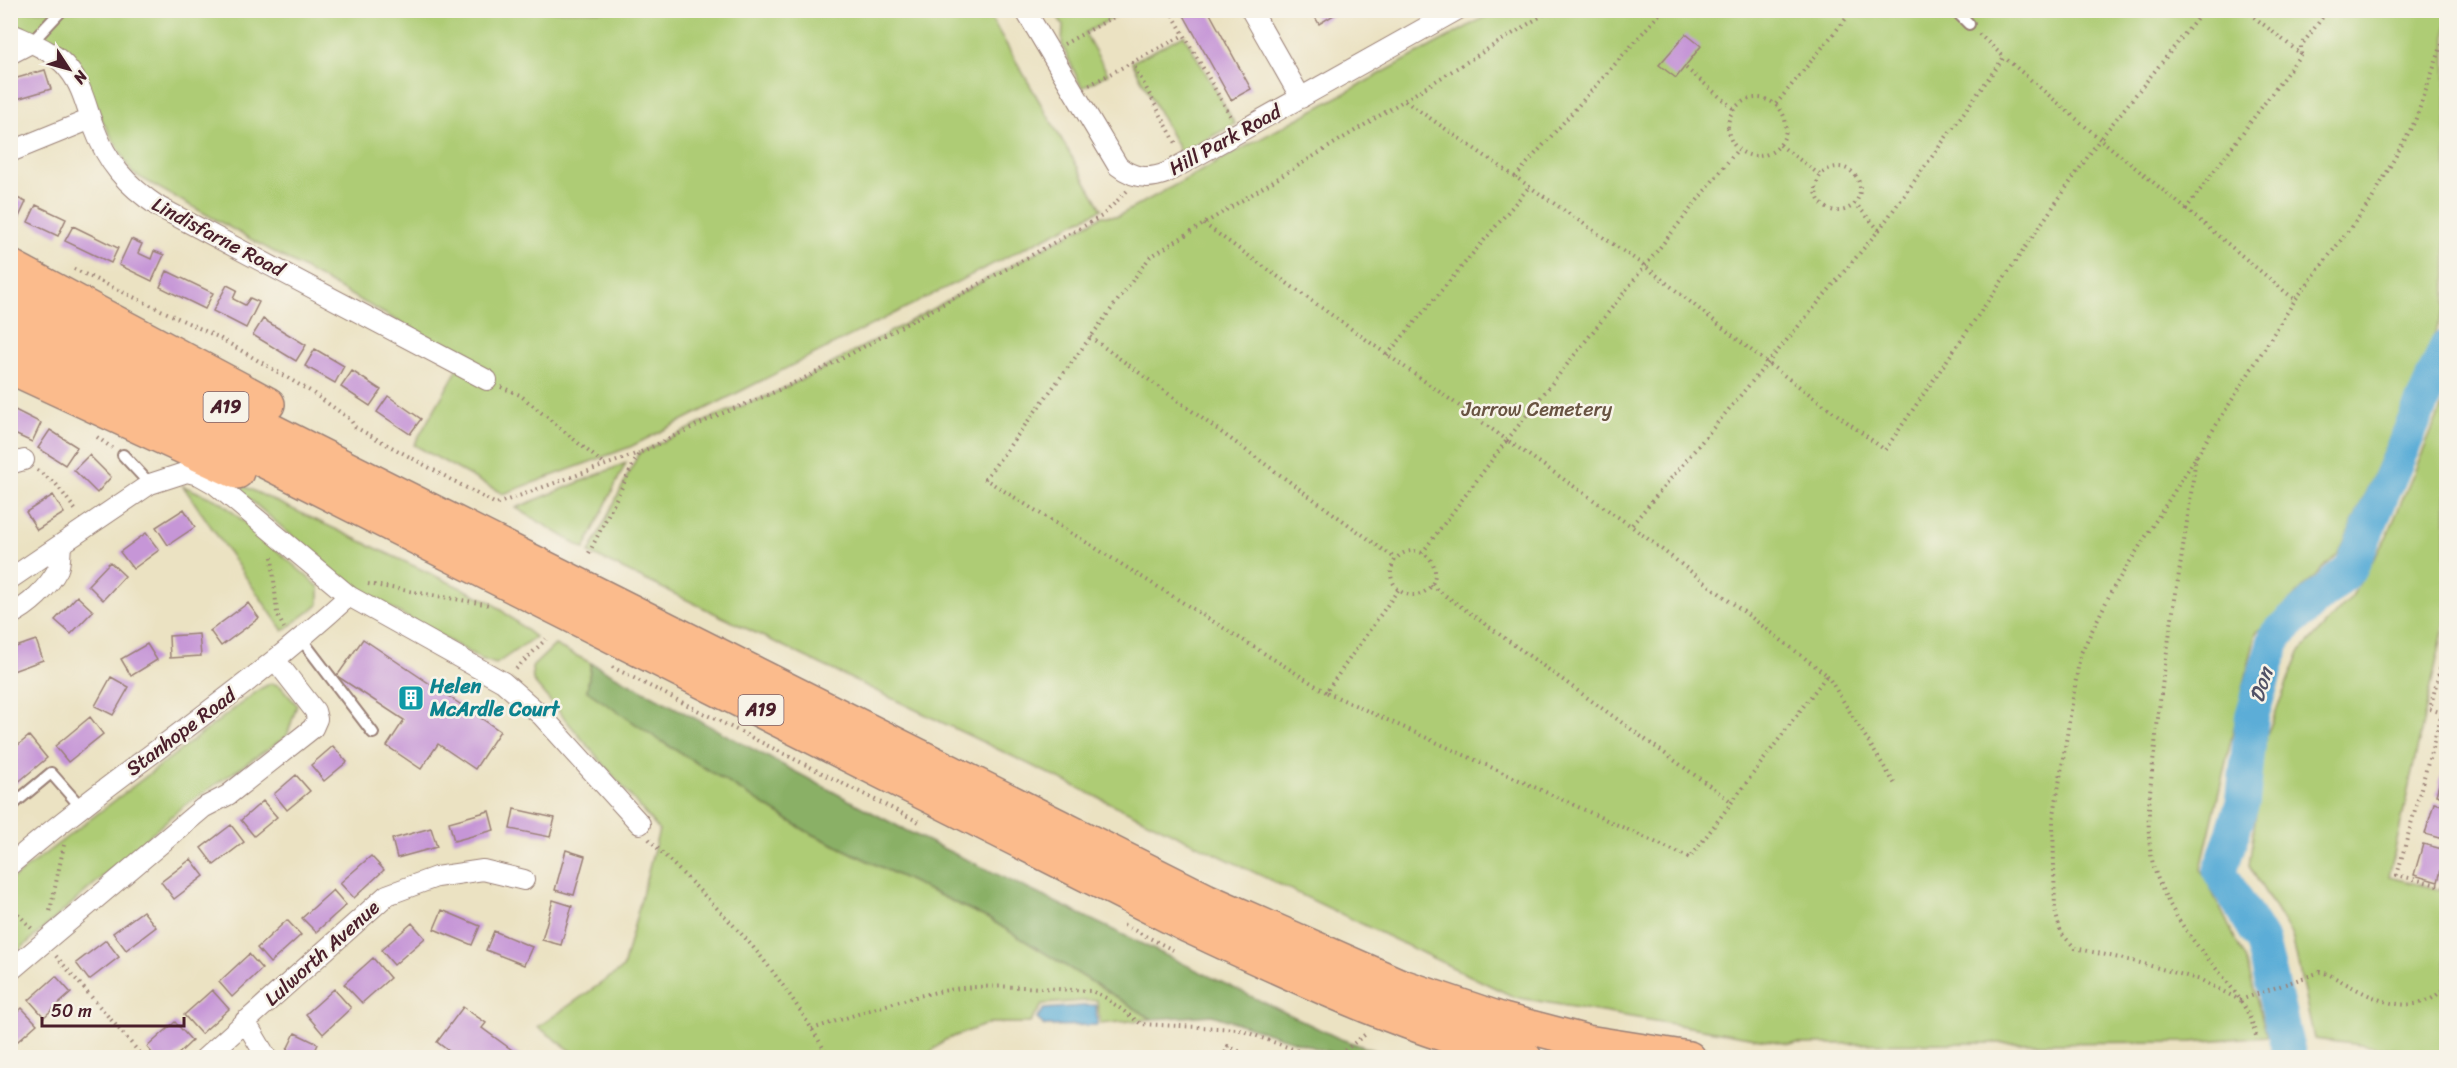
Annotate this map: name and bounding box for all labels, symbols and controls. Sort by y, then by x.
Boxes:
north arrow [39,39,99,99]
text: N [65,64,96,91]
street label: Hill Park Road [1162,94,1289,185]
street label: Lindisfarne Road [145,187,292,287]
road number: A19 [204,392,248,422]
park label: Jarrow Cemetery [1461,392,1613,427]
water label: Don [2238,660,2285,707]
place label: Helen McArdle Court [429,669,561,727]
street label: Stanhope Road [118,678,245,785]
building icon: Helen McArdle Court [396,683,426,713]
road number: A19 [738,695,783,725]
street label: Lulworth Avenue [256,891,388,1015]
scale bar [42,990,184,1028]
text: 50 m [51,995,92,1027]

